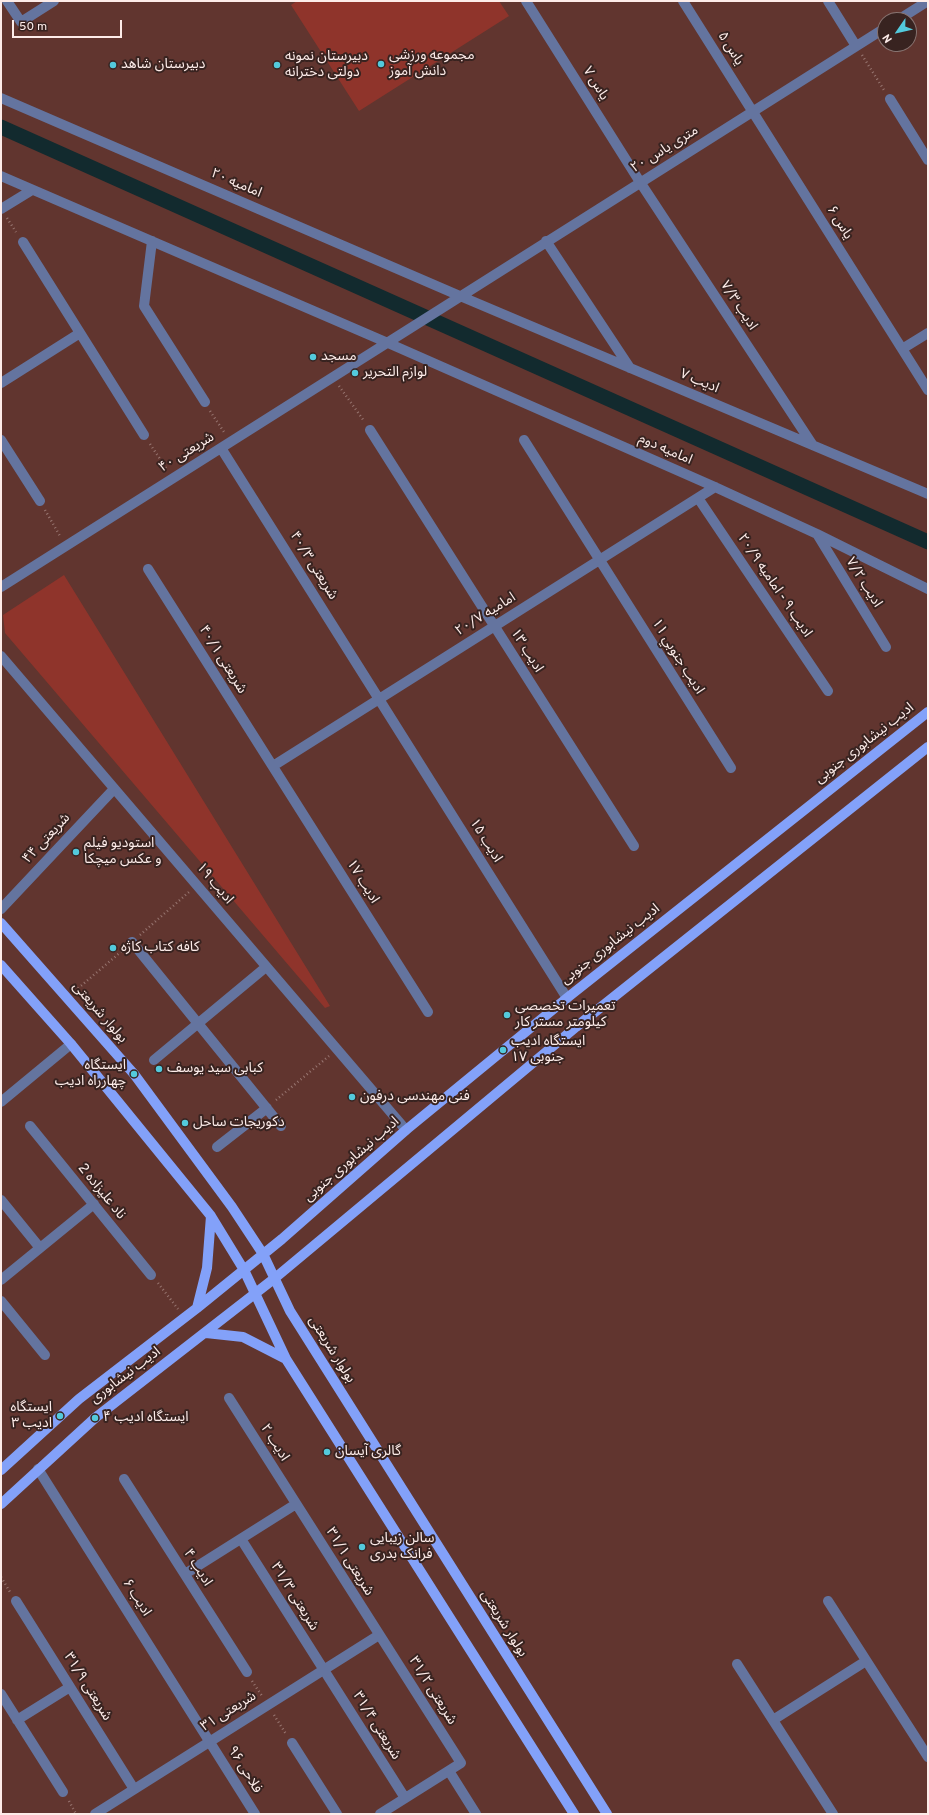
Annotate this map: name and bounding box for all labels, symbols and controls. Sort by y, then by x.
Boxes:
scale bar [14,12,124,38]
north arrow [877,12,917,52]
text: 50 m [19,19,47,35]
street label: یاس ۵ [713,29,747,69]
text: N [880,31,896,45]
place label: مجموعه ورزشی دانش آموز [389,48,474,80]
place label: دبیرستان نمونه دولتی دخترانه [285,49,368,82]
place label: دبیرستان شاهد [121,57,205,73]
marker: مجموعه ورزشی دانش آموز [376,59,386,69]
marker: دبیرستان شاهد [108,60,118,70]
marker: دبیرستان نمونه دولتی دخترانه [272,60,282,70]
street label: یاس ۷ [578,64,612,104]
street label: ۲۰ متری یاس [628,123,702,177]
street label: امامیه ۲۰ [208,166,264,202]
street label: یاس ۶ [822,203,856,243]
street label: ادیب ۷/۳ [716,278,760,334]
place label: مسجد [321,349,357,365]
marker: مسجد [308,352,318,362]
place label: لوازم التحریر [363,365,427,381]
street label: ادیب ۷ [677,366,721,398]
marker: لوازم التحریر [350,368,360,378]
street label: شریعتی ۴۰ [156,429,218,477]
street label: امامیه دوم [635,431,695,469]
street label: شریعتی ۴۰/۳ [285,529,341,603]
street label: ادیب ۹ - امامیه ۲۰/۹ [733,531,815,641]
street label: ادیب ۷/۲ [841,555,885,611]
street label: امامیه ۲۰/۷ [453,590,519,640]
street label: ادیب جنوبي ١١ [647,616,707,698]
street label: شریعتی ۴۰/۱ [194,623,250,697]
street label: ادیب ۱۳ [506,626,546,676]
street label: ادیب نیشابوری جنوبی [812,700,918,788]
street label: شریعتی ۴۴ [20,810,74,868]
street label: ادیب ۱۵ [465,816,505,866]
place label: استودیو فیلم و عکس میچکا [84,836,161,868]
marker: استودیو فیلم و عکس میچکا [71,847,81,857]
street label: ادیب ۱۷ [342,857,382,907]
street label: ادیب ۱۹ [192,860,236,908]
street label: ادیب نیشابوری جنوبی [558,901,664,989]
place label: کافه کتاب کاژه [121,940,200,956]
marker: کافه کتاب کاژه [108,943,118,953]
street label: بولوار شریعتی [68,979,130,1047]
place label: تعمیرات تخصصی کیلومتر مستر کار [515,999,615,1032]
marker: تعمیرات تخصصی کیلومتر مستر کار [502,1010,512,1020]
place label: ایستگاه ادیب جنوبی ۱۷ [511,1034,585,1066]
marker: ایستگاه ادیب جنوبی ۱۷ [498,1045,508,1055]
place label: ایستگاه چهارراه ادیب [55,1058,126,1090]
place label: کبابی سید یوسف [167,1061,263,1077]
marker: کبابی سید یوسف [154,1064,164,1074]
marker: ایستگاه چهارراه ادیب [129,1069,139,1079]
place label: فنی مهندسی درفون [360,1089,470,1105]
marker: فنی مهندسی درفون [347,1092,357,1102]
street label: ادیب نیشابوری جنوبی [301,1114,403,1206]
place label: دکوریجات ساحل [193,1115,285,1131]
marker: دکوریجات ساحل [180,1118,190,1128]
street label: ناد علیزاده 2 [73,1161,129,1223]
street label: بولوار شریعتی [304,1314,358,1386]
street label: ادیب نیشابوری [87,1344,165,1408]
place label: ایستگاه ادیب ۳ [11,1400,52,1432]
place label: ایستگاه ادیب ۴ [103,1410,189,1426]
marker: ایستگاه ادیب ۳ [55,1411,65,1421]
marker: ایستگاه ادیب ۴ [90,1413,100,1423]
street label: ادیب ۲ [256,1421,292,1465]
place label: گالری آيسان [335,1444,401,1460]
marker: گالری آيسان [322,1447,332,1457]
street label: شریعتی ۳۱/۱ [321,1525,377,1599]
place label: سالن زیبایی فرانک بدری [370,1531,434,1564]
marker: سالن زیبایی فرانک بدری [357,1542,367,1552]
street label: ادیب ۴ [179,1546,215,1590]
street label: شریعتی ۳۱/۳ [266,1560,322,1634]
street label: ادیب ۶ [118,1576,154,1620]
street label: بولوار شریعتی [476,1588,530,1660]
street label: شریعتی ۳۱/۹ [59,1650,115,1724]
street label: شریعتی ۳۱/۲ [404,1654,460,1728]
street label: شریعتی ۳۱ [198,1688,260,1736]
street label: شریعتی ۳۱/۴ [348,1689,404,1763]
street label: فلاحی ۹۶ [223,1743,265,1797]

